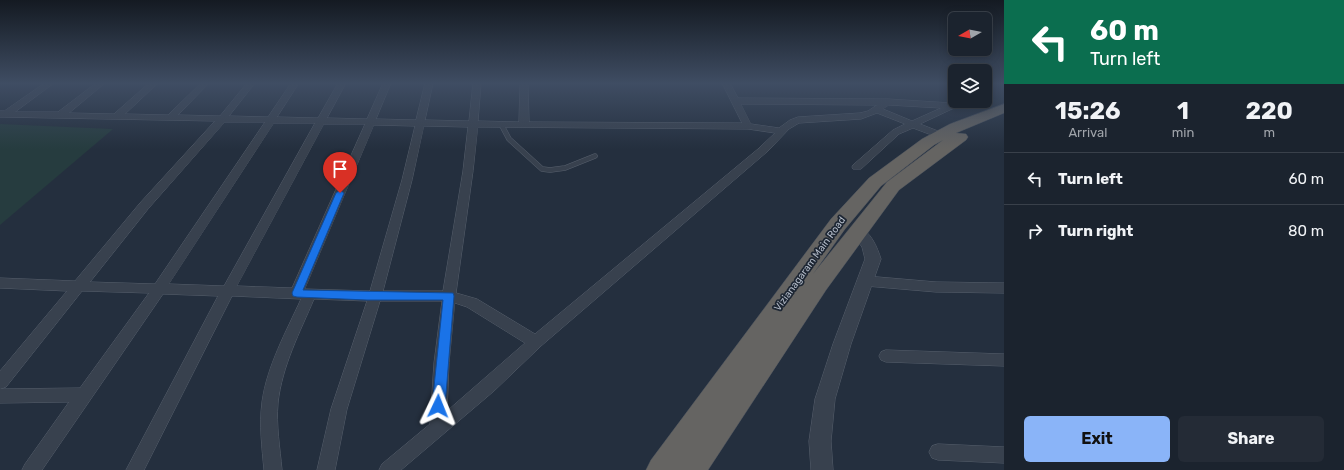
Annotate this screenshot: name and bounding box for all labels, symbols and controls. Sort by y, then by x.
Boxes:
north arrow [948,12,992,56]
map controls [948,12,992,108]
text: 60 m [1090,14,1159,47]
icon: left [1024,16,1076,68]
text: Turn left [1090,48,1160,70]
button: layers [948,64,992,108]
text: 15:26 [1055,97,1121,125]
text: 1 [1177,97,1189,125]
text: 220 [1245,97,1293,125]
text: Arrival [1068,125,1107,140]
text: min [1172,125,1194,140]
text: m [1263,125,1275,140]
pin [323,152,357,193]
icon: arrive [329,158,351,180]
icon: left [1024,168,1046,190]
text: Turn left [1058,170,1123,188]
text: 60 m [1288,170,1324,188]
street label: Vizianagaram Main Road [772,214,848,314]
icon: right [1024,220,1046,242]
text: Turn right [1058,222,1133,240]
text: 80 m [1288,222,1324,240]
position arrow [417,385,459,427]
button: Exit [1024,416,1170,462]
button: Share [1178,416,1324,462]

